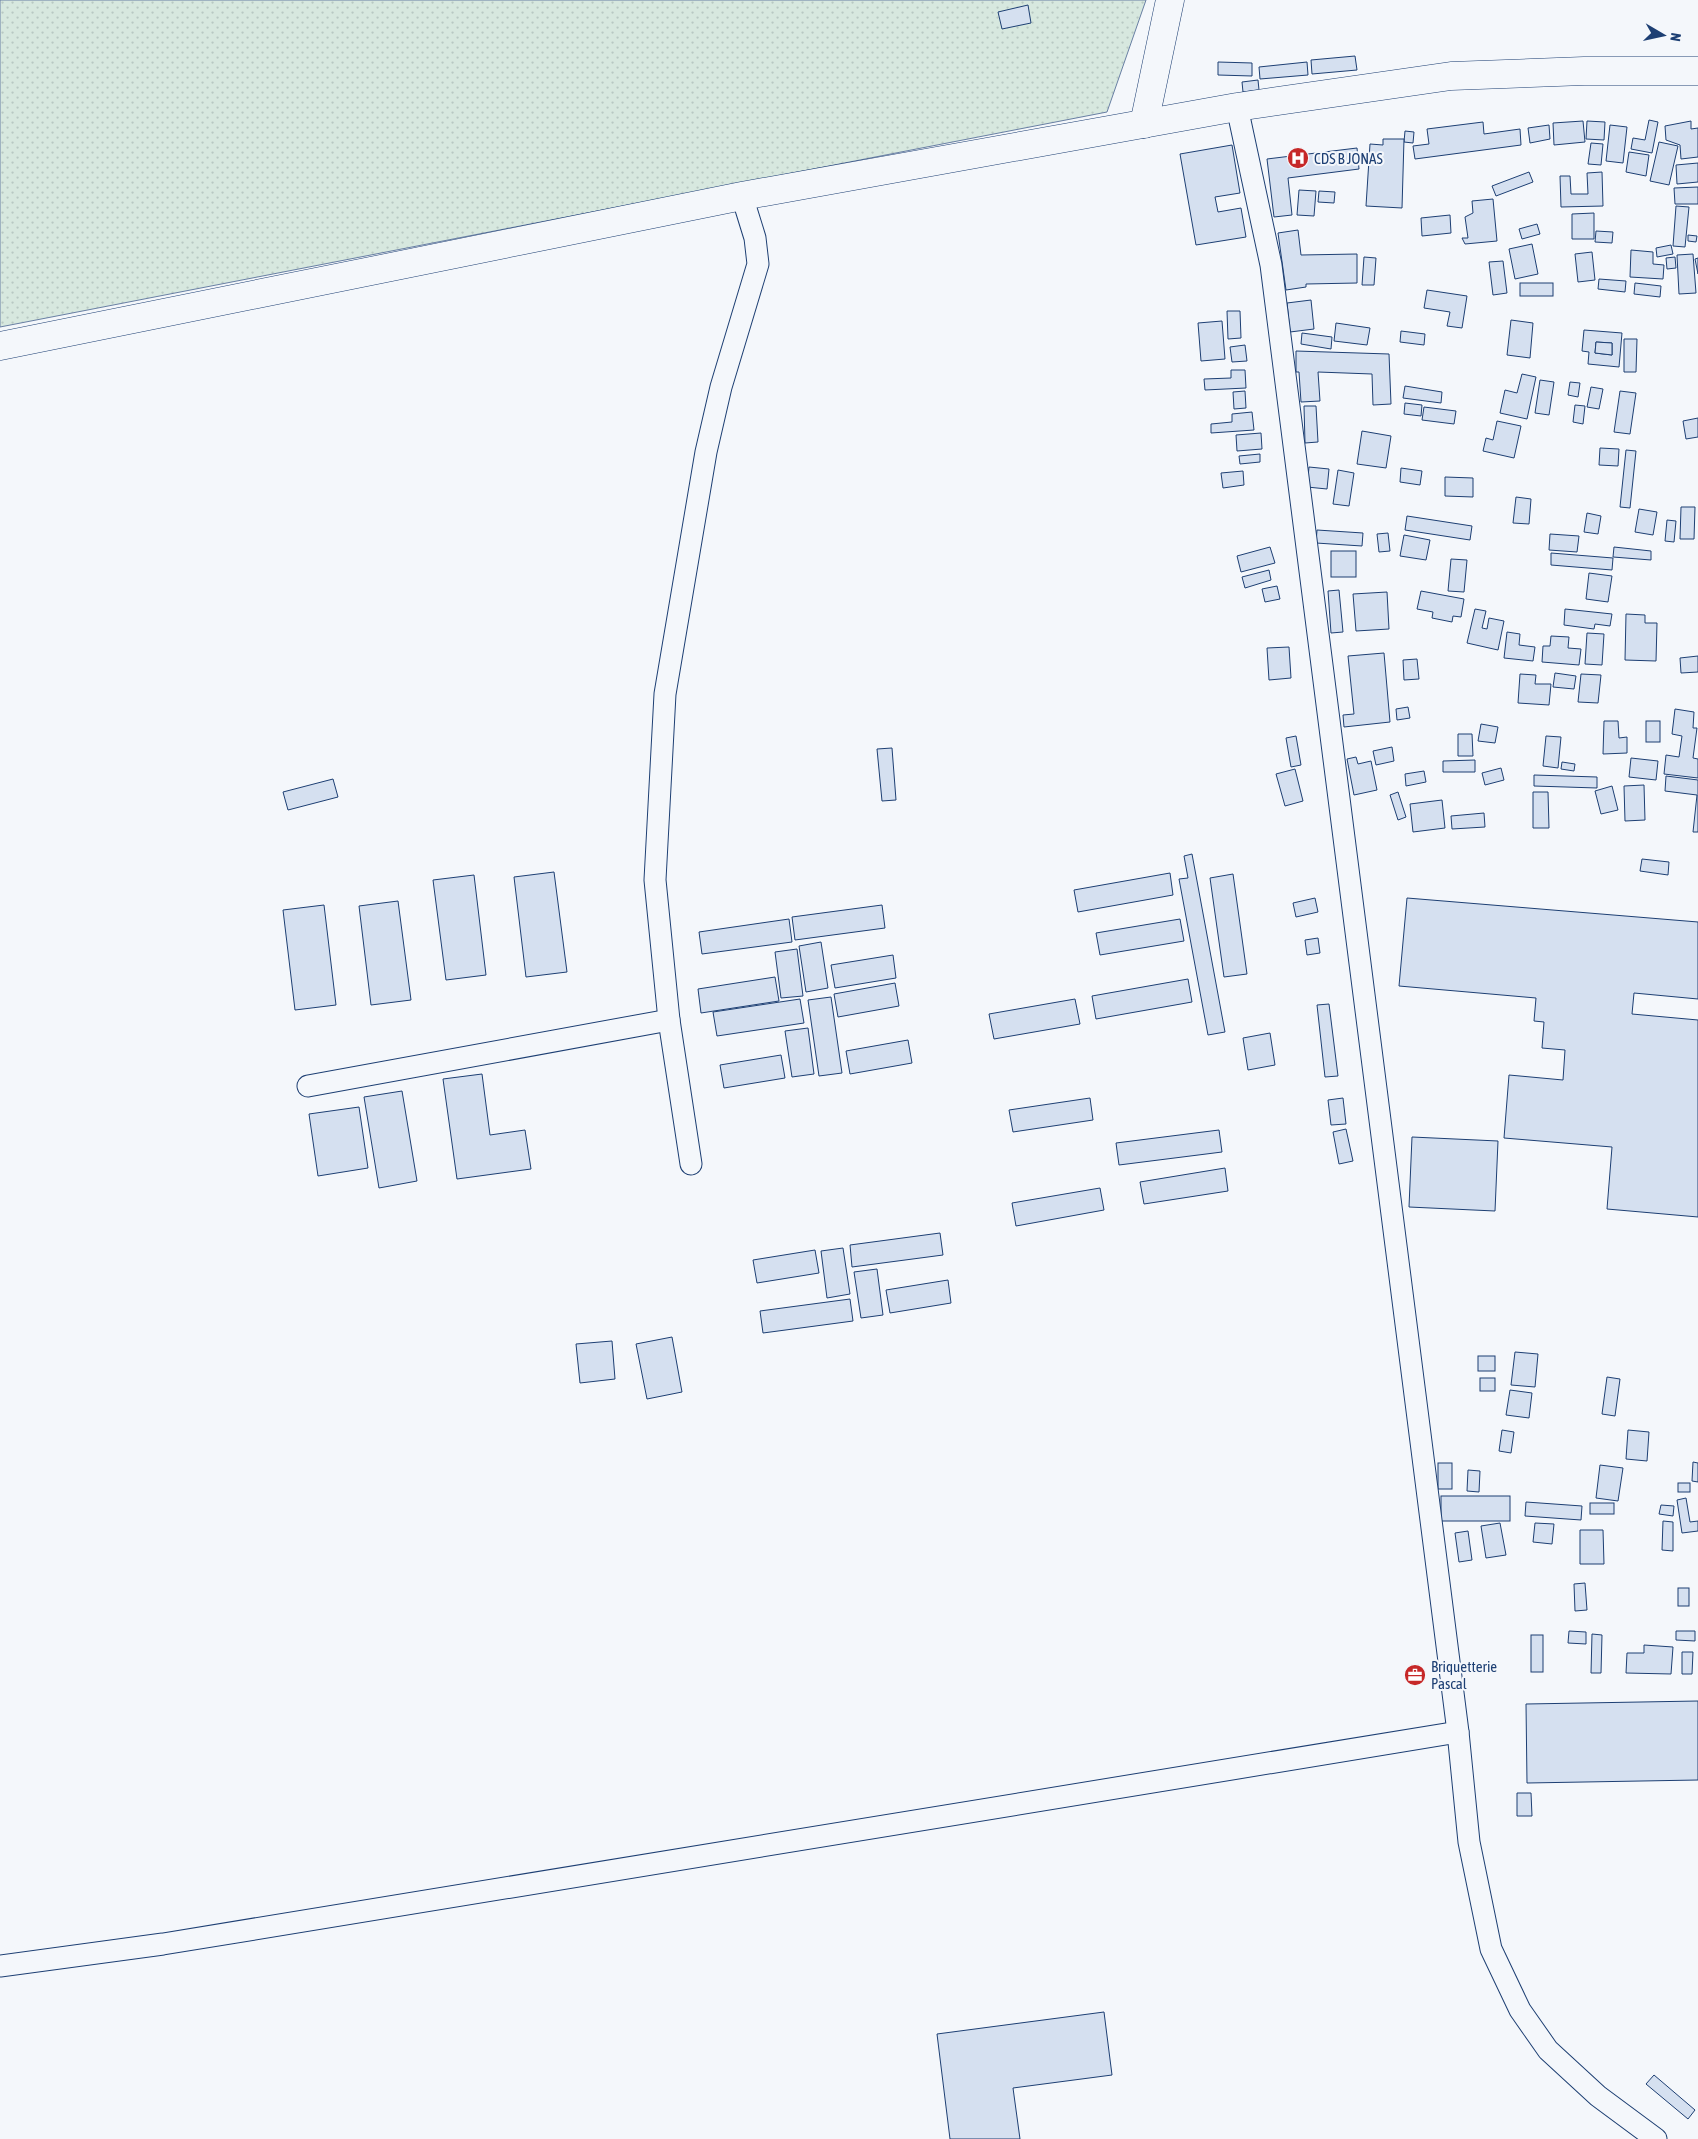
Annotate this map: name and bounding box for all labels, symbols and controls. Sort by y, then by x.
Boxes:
north arrow [1638,10,1688,60]
text: N [1667,32,1684,42]
hospital icon: CDS B JONAS [1286,146,1310,170]
place label: CDS B JONAS [1314,150,1383,167]
place label: Briquetterie Pascal [1431,1658,1497,1692]
office icon: Briquetterie Pascal [1403,1663,1427,1687]

